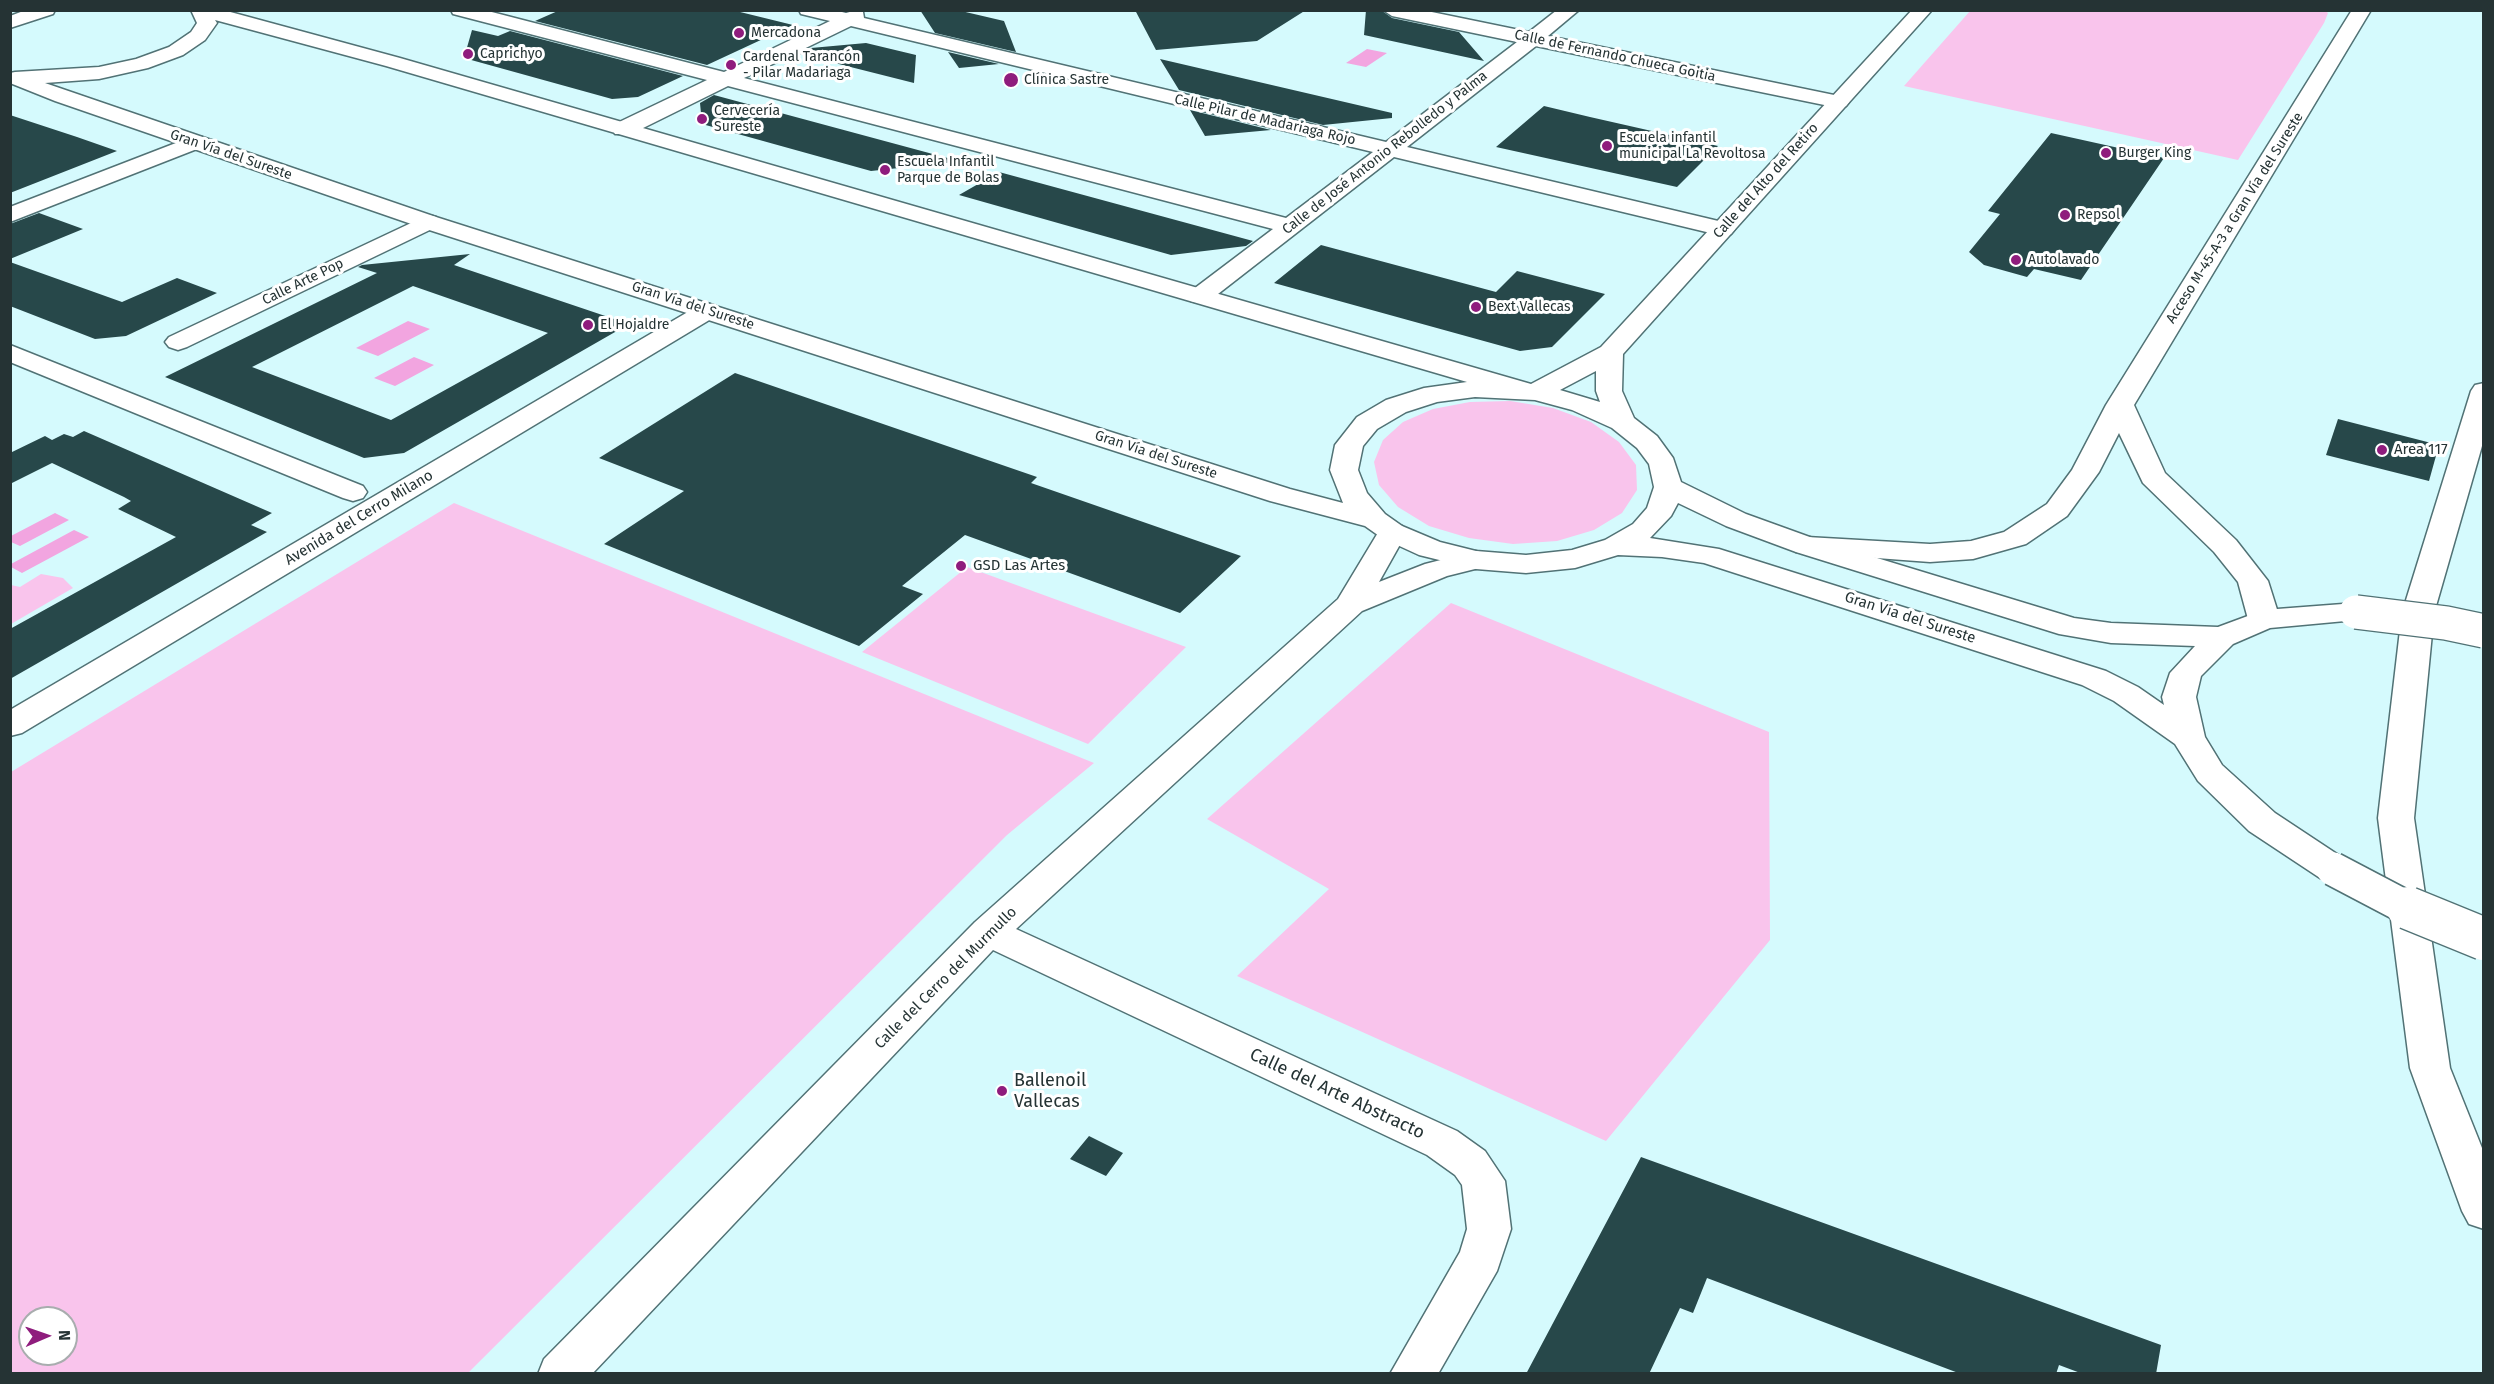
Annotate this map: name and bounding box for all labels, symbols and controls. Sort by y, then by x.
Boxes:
place label: Mercadona [751,25,821,41]
marker: Mercadona [732,26,746,40]
street label: Calle de Fernando Chueca Goitia [1513,26,1717,86]
place label: Caprichyo [480,46,543,62]
marker: Caprichyo [461,47,475,61]
place label: Cardenal Tarancón - Pilar Madariaga [743,49,860,82]
marker: Cardenal Tarancón - Pilar Madariaga [724,58,738,72]
street label: Calle de José Antonio Rebolledo y Palma [1279,68,1491,238]
marker: Clínica Sastre [1002,71,1020,89]
place label: Clínica Sastre [1024,72,1109,88]
street label: Calle Pilar de Madariaga Rojo [1173,91,1357,149]
place label: Cervecería Sureste [714,103,780,136]
street label: Acceso M-45-A-3 a Gran Vía del Sureste [2163,109,2307,327]
marker: Cervecería Sureste [695,112,709,126]
street label: Calle del Alto del Retiro [1710,120,1822,242]
street label: Gran Vía del Sureste [168,126,294,184]
place label: Escuela infantil municipal La Revoltosa [1619,130,1766,162]
marker: Escuela infantil municipal La Revoltosa [1600,139,1614,153]
place label: Burger King [2118,145,2191,161]
marker: Burger King [2099,146,2113,160]
place label: Escuela Infantil Parque de Bolas [897,154,999,186]
marker: Escuela Infantil Parque de Bolas [878,163,892,177]
place label: Repsol [2077,207,2120,223]
marker: Repsol [2058,208,2072,222]
place label: Autolavado [2028,252,2099,268]
marker: Autolavado [2009,253,2023,267]
street label: Calle Arte Pop [260,255,346,309]
street label: Gran Vía del Sureste [630,278,756,334]
place label: Bext Vallecas [1488,299,1571,315]
marker: Bext Vallecas [1469,300,1483,314]
place label: El Hojaldre [600,317,669,333]
marker: El Hojaldre [581,318,595,332]
street label: Gran Vía del Sureste [1093,427,1219,483]
place label: Area 117 [2394,441,2448,459]
marker: Area 117 [2375,443,2389,457]
street label: Avenida del Cerro Milano [282,467,436,569]
place label: GSD Las Artes [973,557,1065,575]
marker: GSD Las Artes [954,559,968,573]
street label: Gran Vía del Sureste [1842,588,1978,648]
street label: Calle del Cerro del Murmullo [871,903,1021,1053]
street label: Calle del Arte Abstracto [1246,1044,1428,1144]
place label: Ballenoil Vallecas [1014,1070,1086,1112]
marker: Ballenoil Vallecas [995,1084,1009,1098]
north arrow [18,1306,78,1366]
text: N [55,1330,74,1341]

